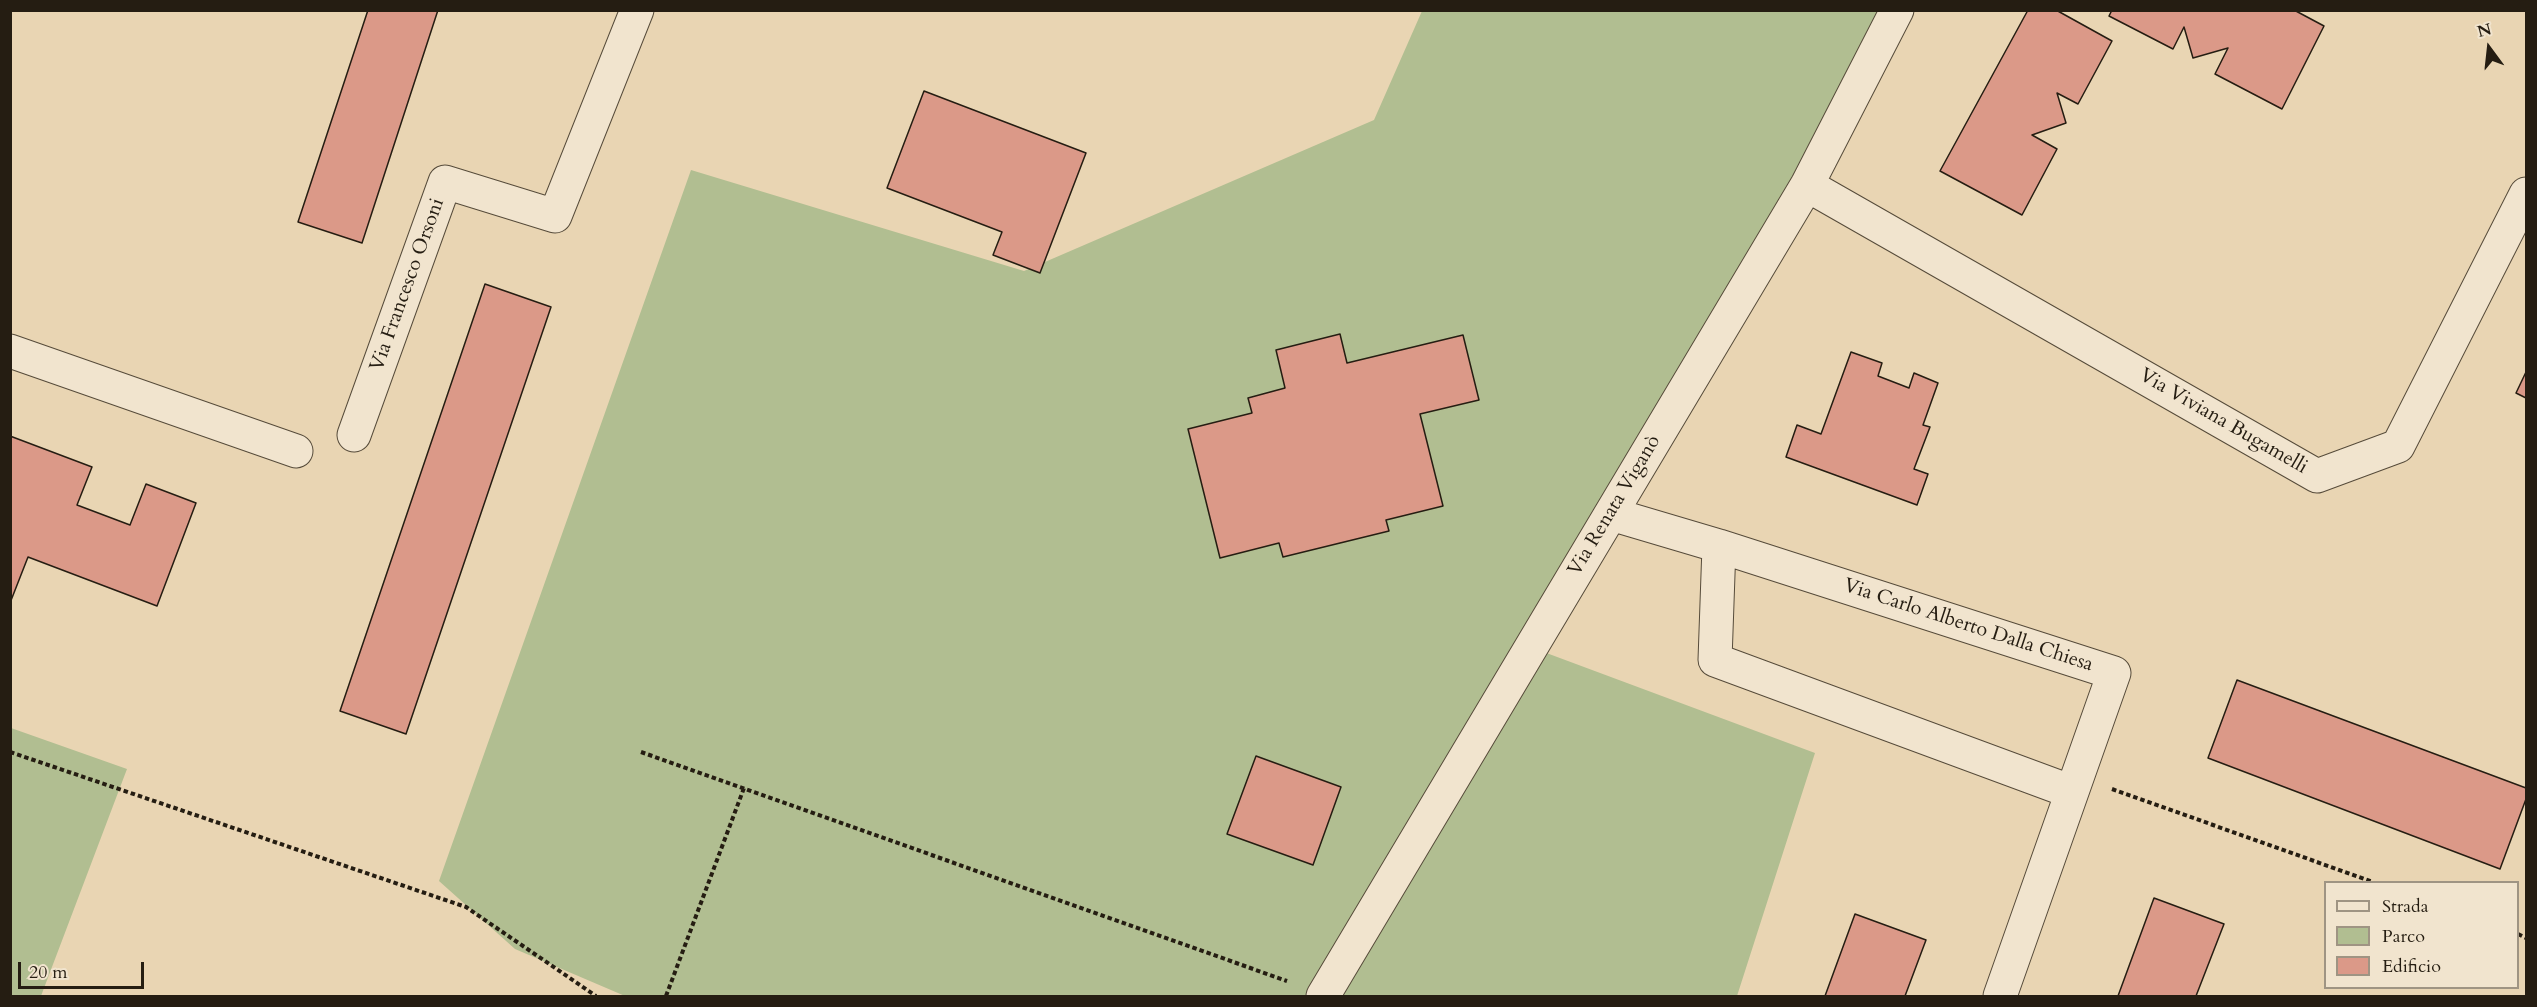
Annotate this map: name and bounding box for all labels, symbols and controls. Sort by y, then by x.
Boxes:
north arrow [2459,18,2519,78]
text: N [2475,18,2494,43]
street label: Via Francesco Orsoni [366,195,450,375]
street label: Via Viviana Bugamelli [2134,364,2312,480]
street label: Via Renata Viganò [1564,431,1666,581]
street label: Via Carlo Alberto Dalla Chiesa [1840,574,2096,678]
legend [2324,881,2519,989]
text: Strada [2382,894,2428,919]
text: Parco [2382,924,2425,949]
scale bar [21,950,147,988]
text: Edificio [2382,954,2441,979]
text: 20 m [29,960,68,985]

